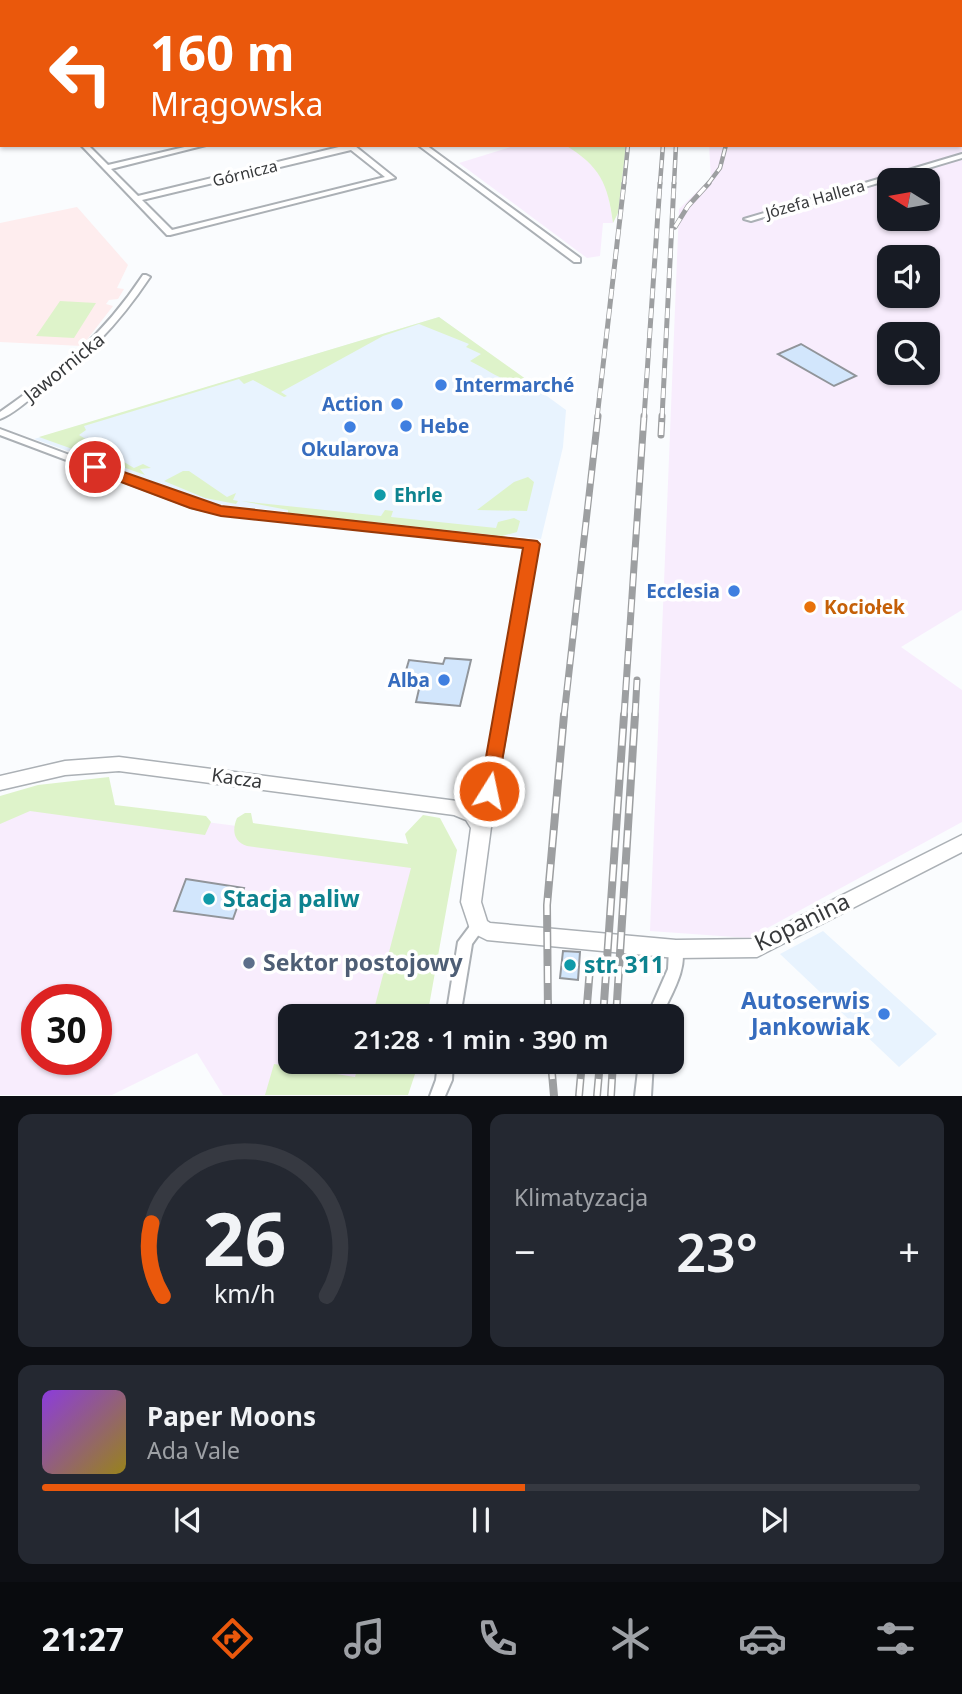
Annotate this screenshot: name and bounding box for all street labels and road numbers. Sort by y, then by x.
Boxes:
street label: Górnicza [210,154,280,192]
street label: Józefa Hallera [761,174,867,224]
street label: Jawornicka [17,326,110,409]
street label: Kacza [210,762,264,794]
street label: Kopanina [748,884,855,958]

